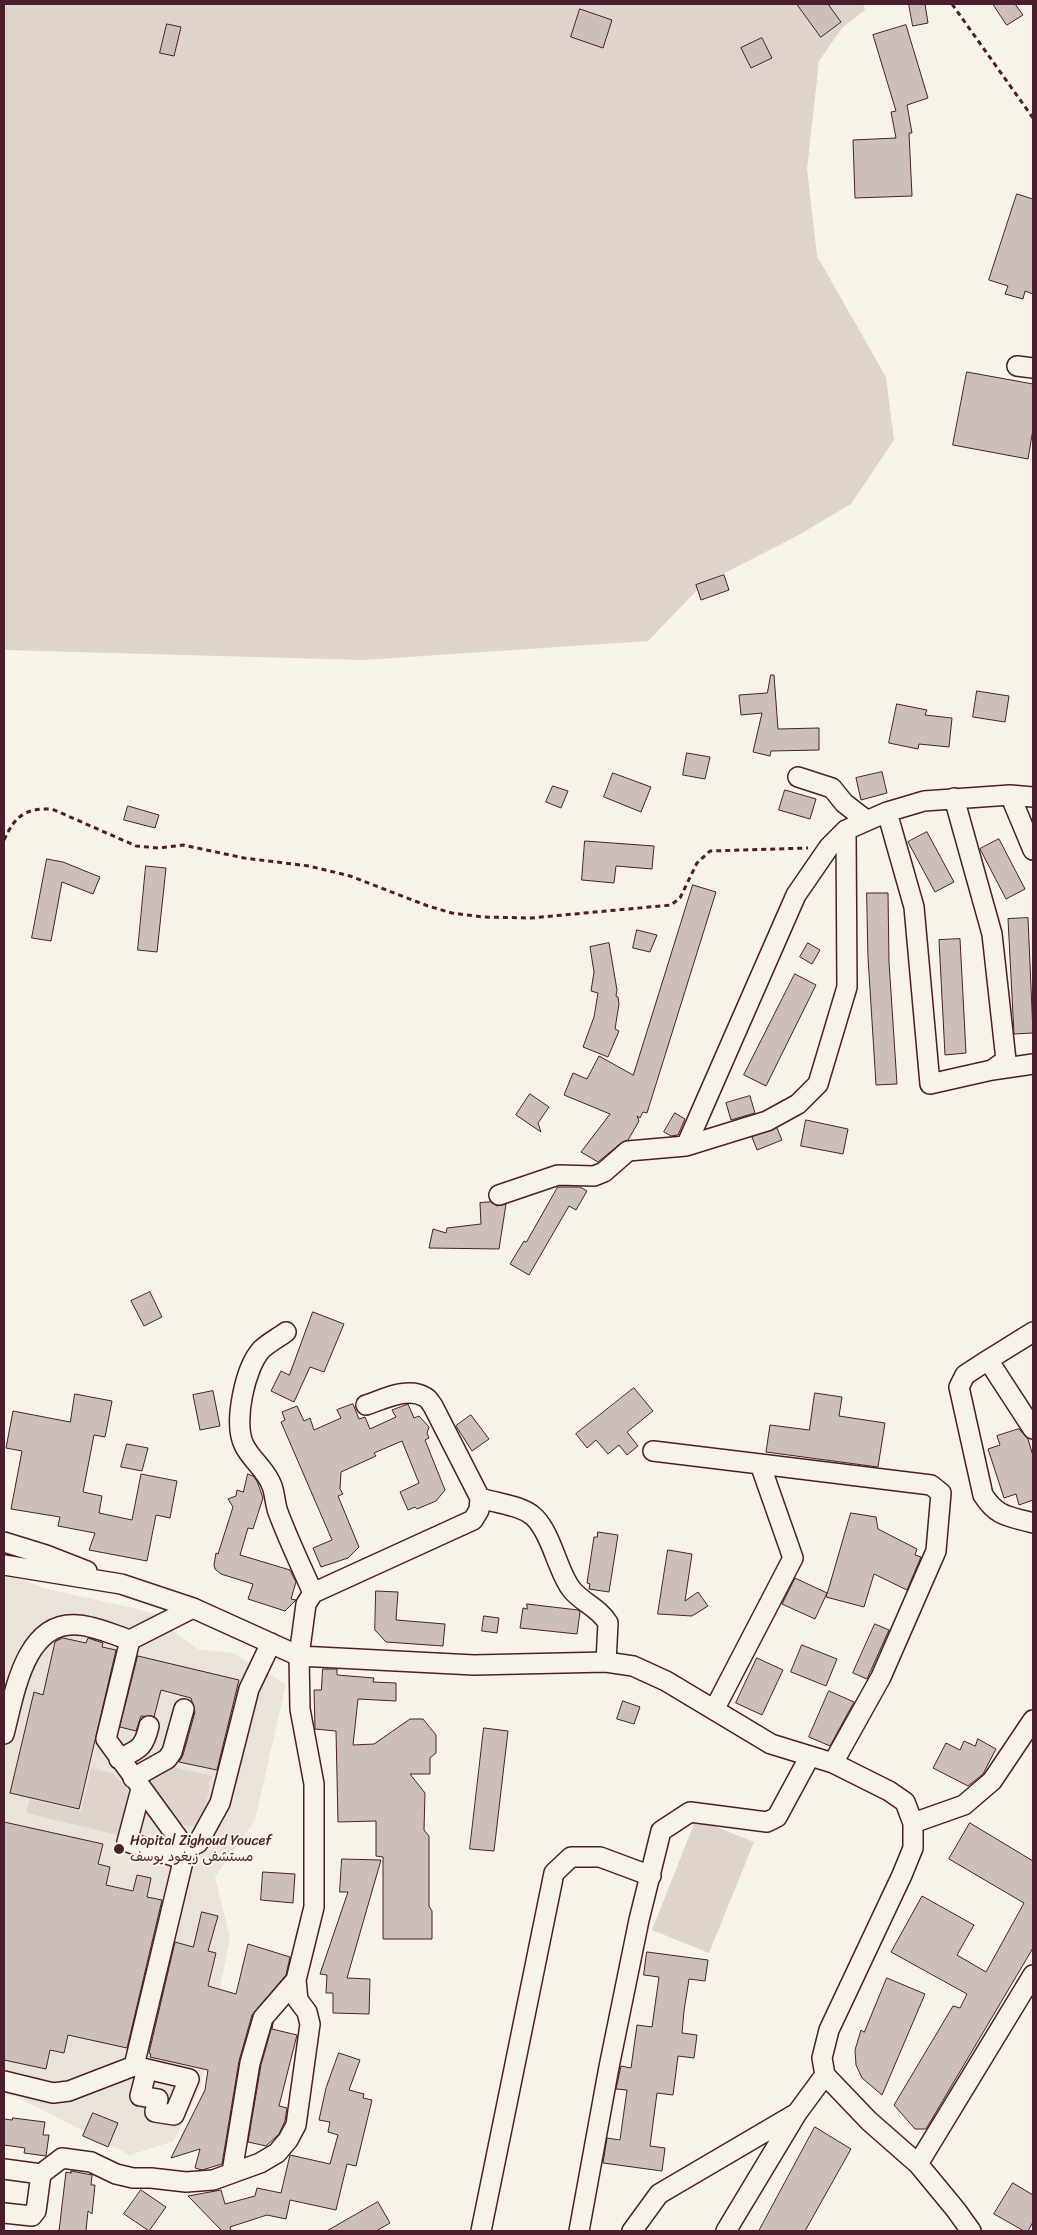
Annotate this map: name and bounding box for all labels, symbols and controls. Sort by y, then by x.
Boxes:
place label: Hopital Zighoud Youcef مستشفى زيغود يوسف [130,1833,271,1865]
marker: Hopital Zighoud Youcef مستشفى زيغود يوسف [112,1842,126,1856]

